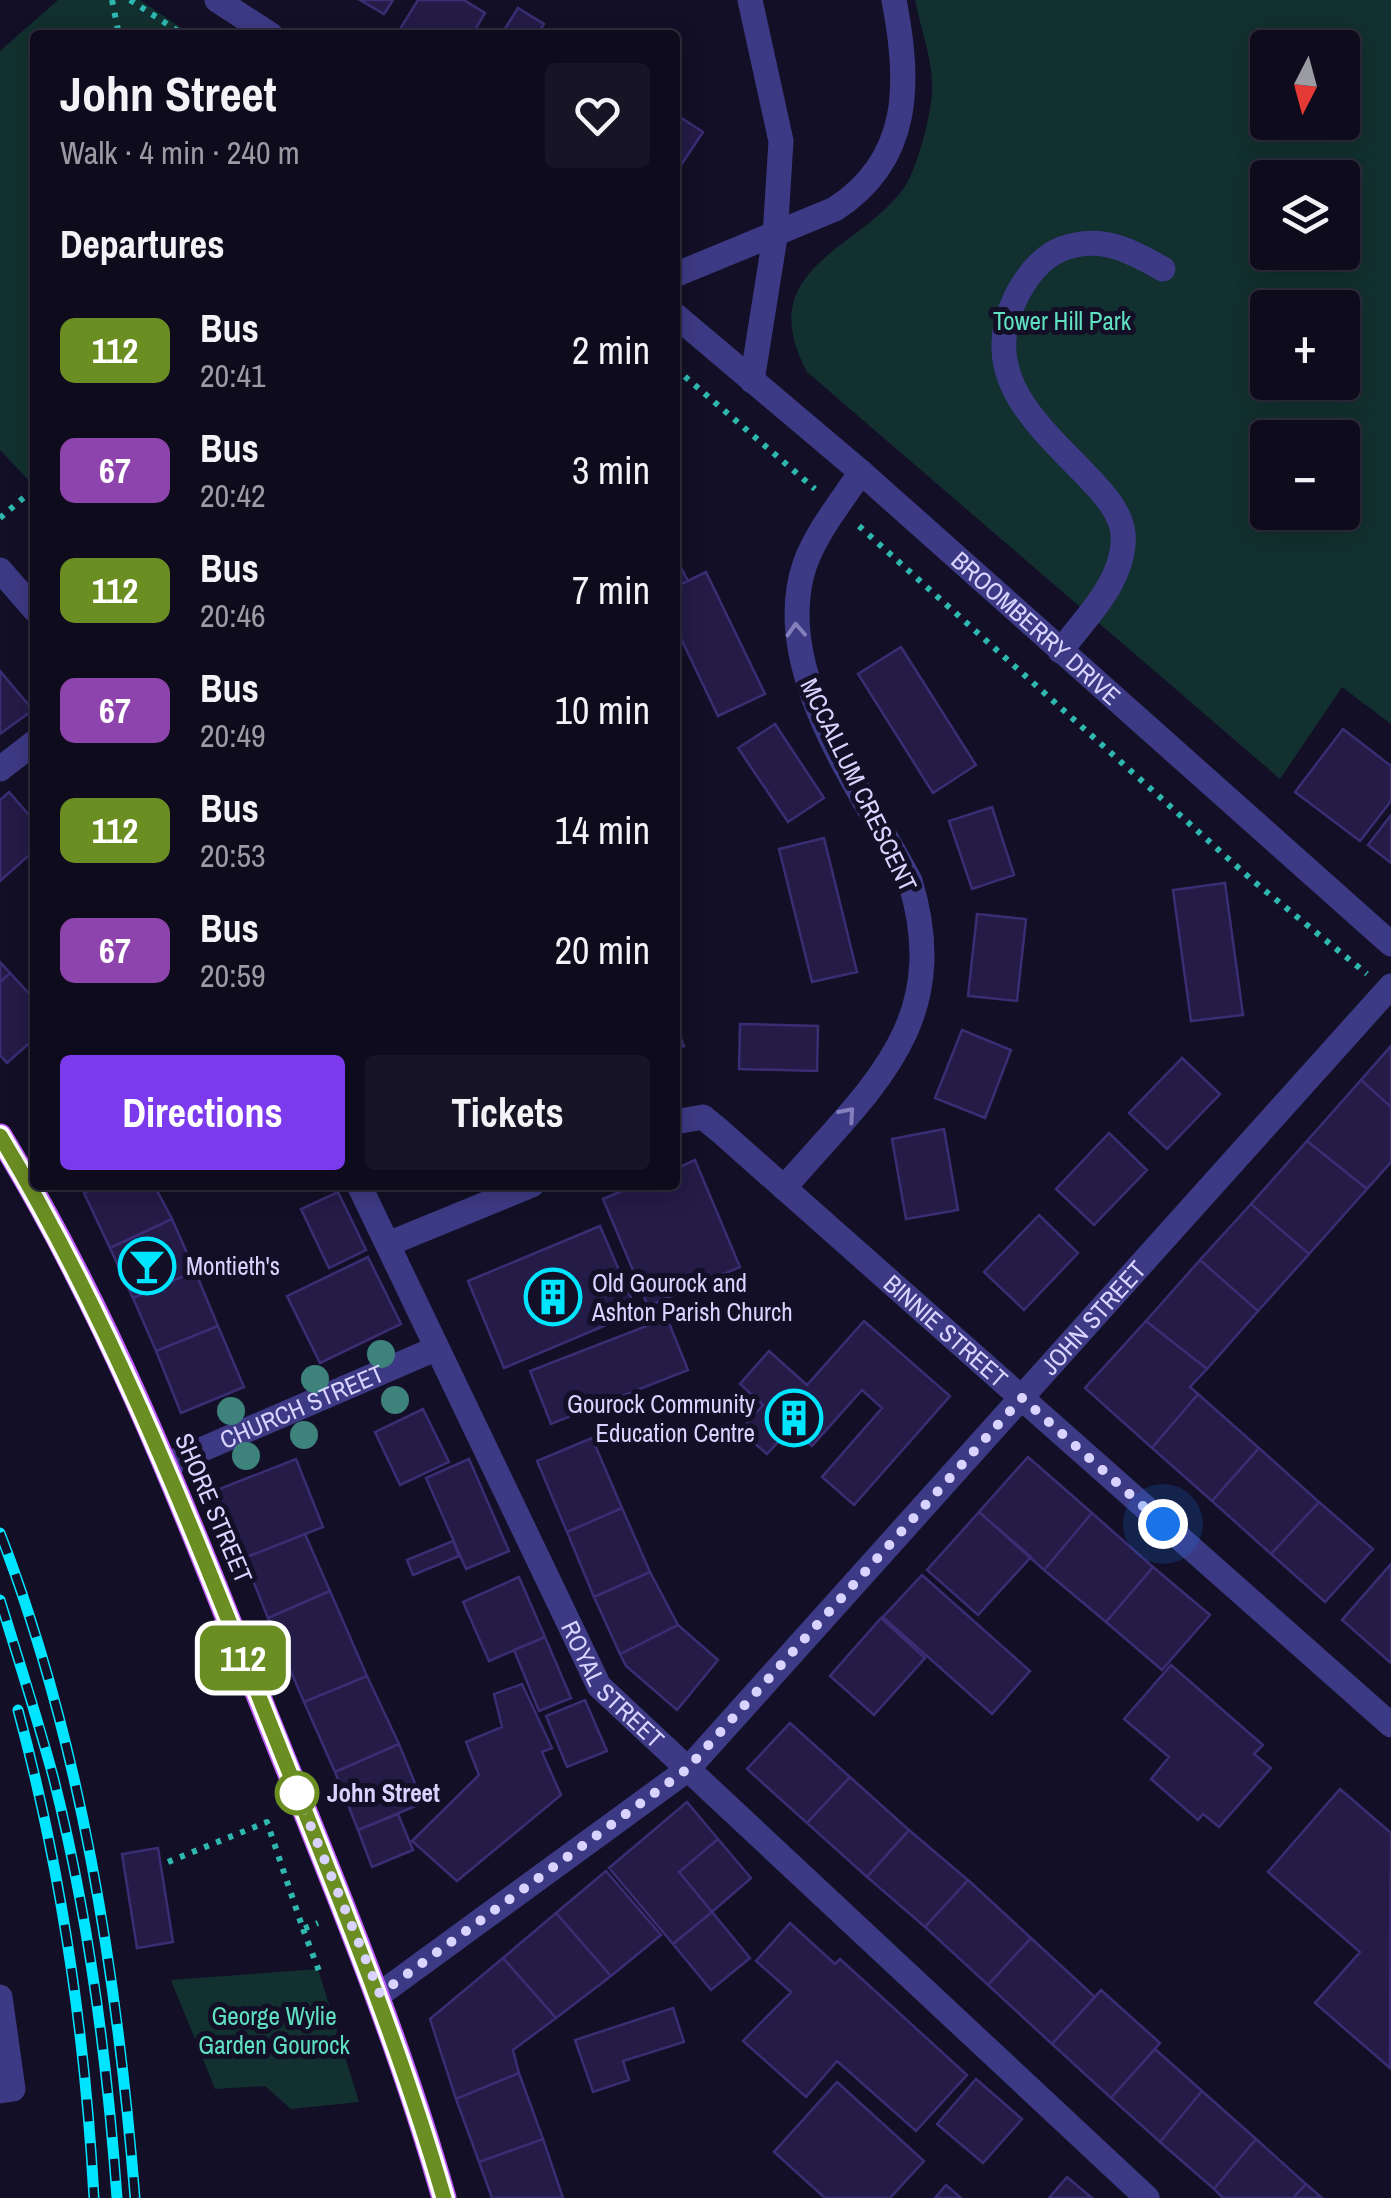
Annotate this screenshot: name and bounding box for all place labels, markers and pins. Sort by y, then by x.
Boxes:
bar icon: Montieth's [117,1236,177,1296]
place label: Montieth's [186,1249,280,1283]
place label: Old Gourock and Ashton Parish Church [591,1266,793,1329]
building icon: Old Gourock and Ashton Parish Church [523,1267,583,1327]
place label: Gourock Community Education Centre [567,1387,756,1450]
building icon: Gourock Community Education Centre [764,1388,824,1448]
marker: John Street [276,1772,318,1814]
place label: John Street [327,1776,440,1810]

